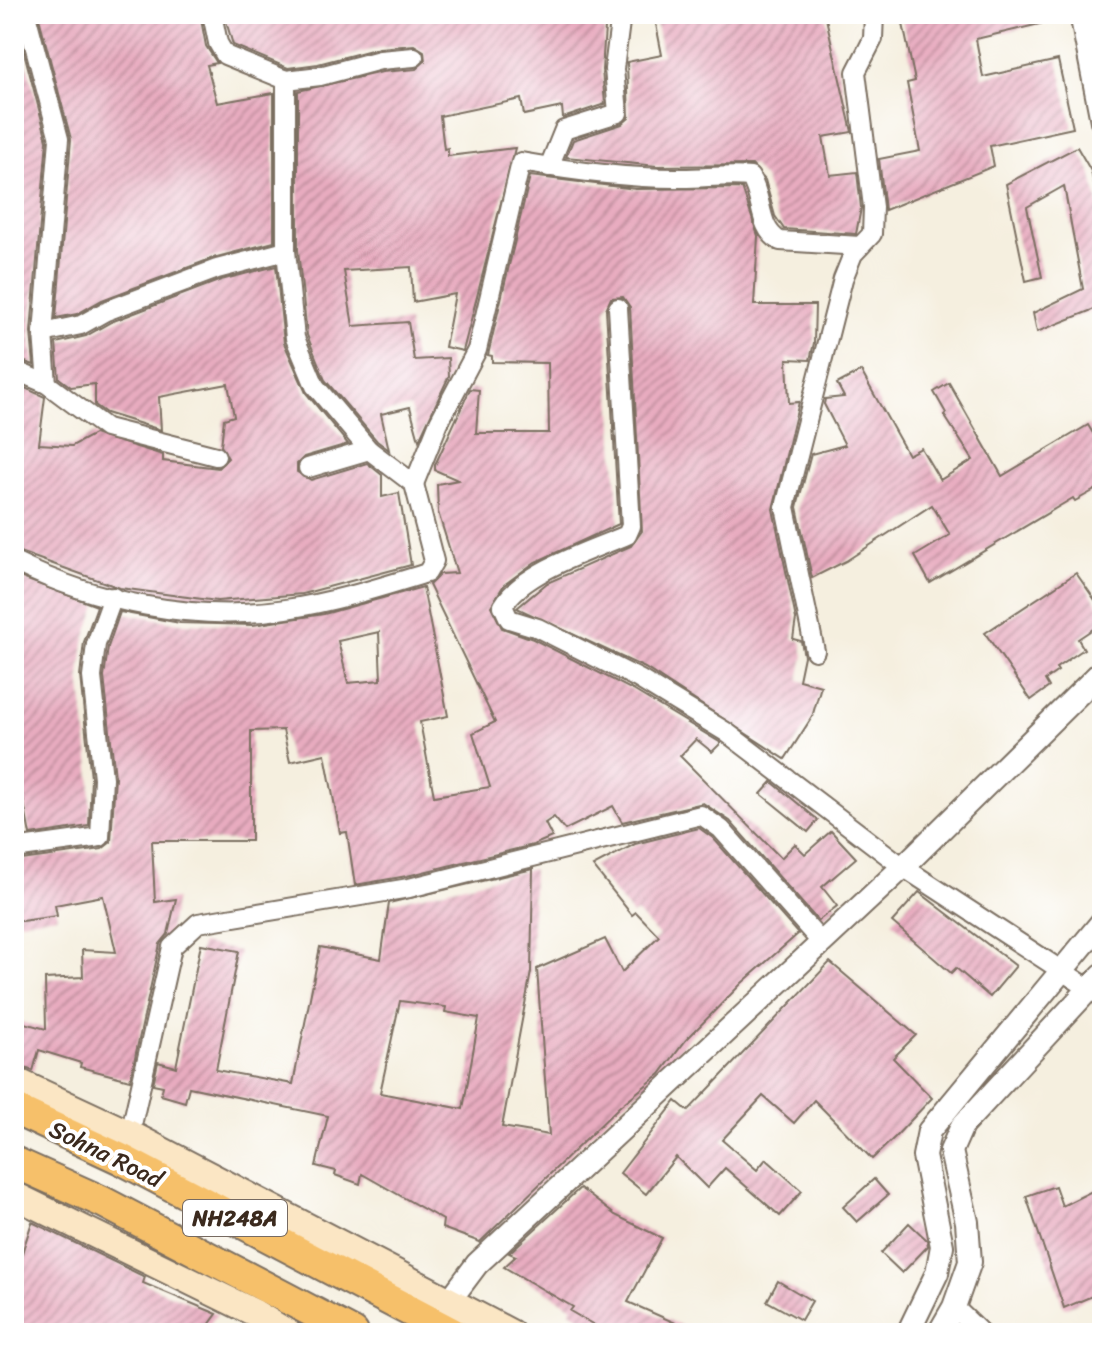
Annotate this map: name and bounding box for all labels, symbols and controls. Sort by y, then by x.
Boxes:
street label: Sohna Road [42,1108,171,1200]
road number: NH248A [183,1200,287,1236]

